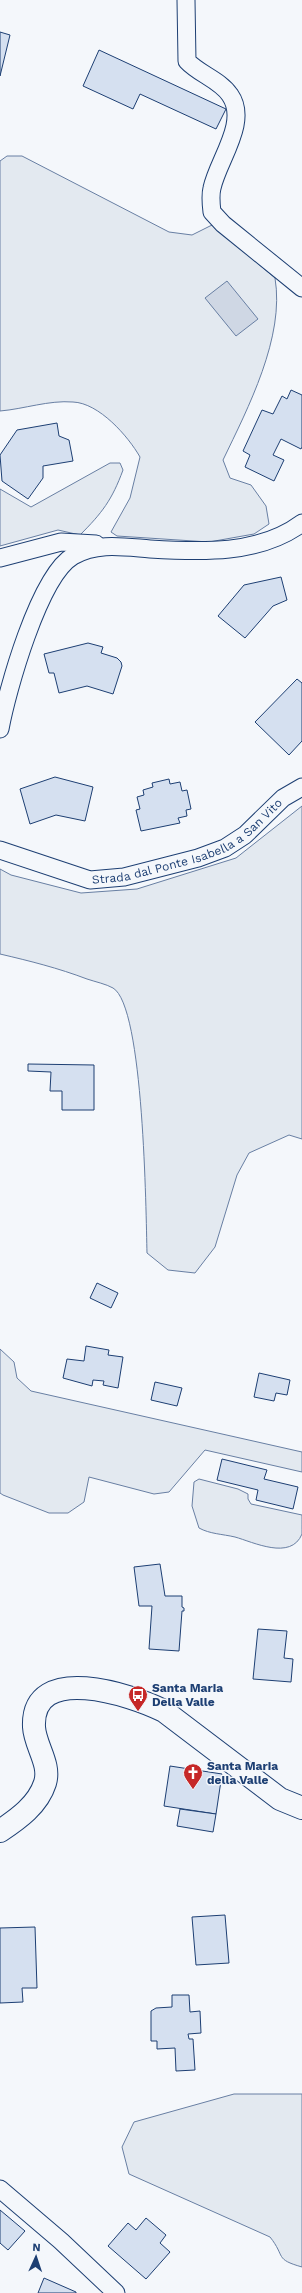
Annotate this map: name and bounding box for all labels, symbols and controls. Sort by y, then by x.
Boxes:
street label: Strada dal Ponte Isabella a San Vito [91,796,285,887]
place label: Santa Maria Della Valle [152,1681,223,1709]
bus stop icon: Santa Maria Della Valle [127,1684,149,1712]
place label: Santa Maria della Valle [207,1759,278,1787]
church icon: Santa Maria della Valle [182,1762,204,1790]
north arrow [16,2237,56,2277]
text: N [32,2241,41,2254]

